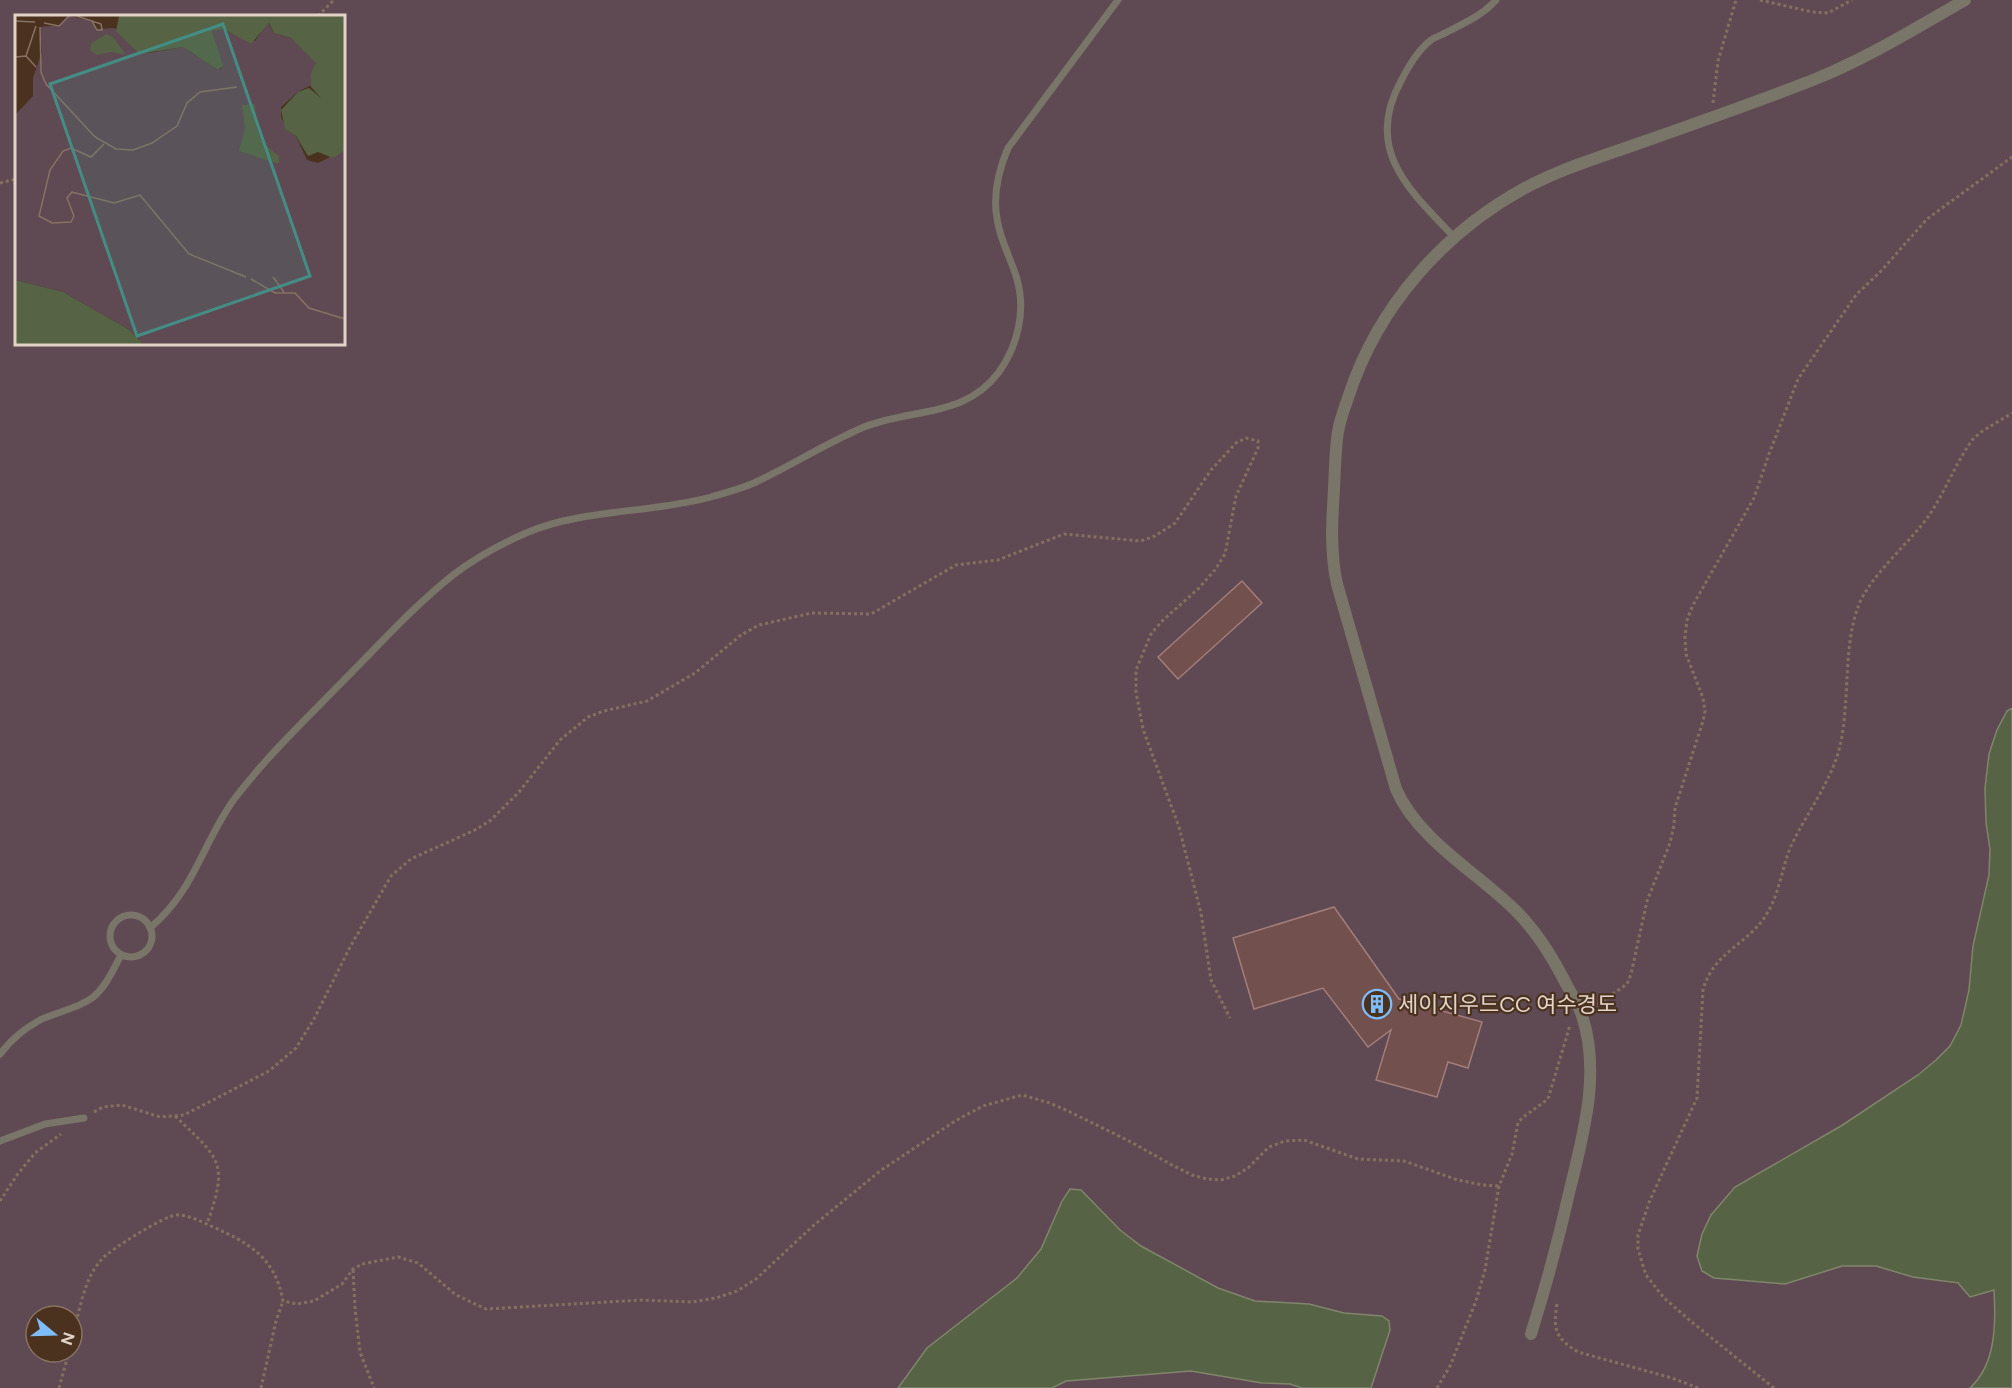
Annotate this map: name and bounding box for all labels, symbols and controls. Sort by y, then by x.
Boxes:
inset map [15,15,345,345]
building icon: 세이지우드CC 여수경도 [1361,988,1393,1020]
place label: 세이지우드CC 여수경도 [1398,991,1617,1018]
north arrow [24,1304,84,1364]
text: N [57,1330,79,1348]

